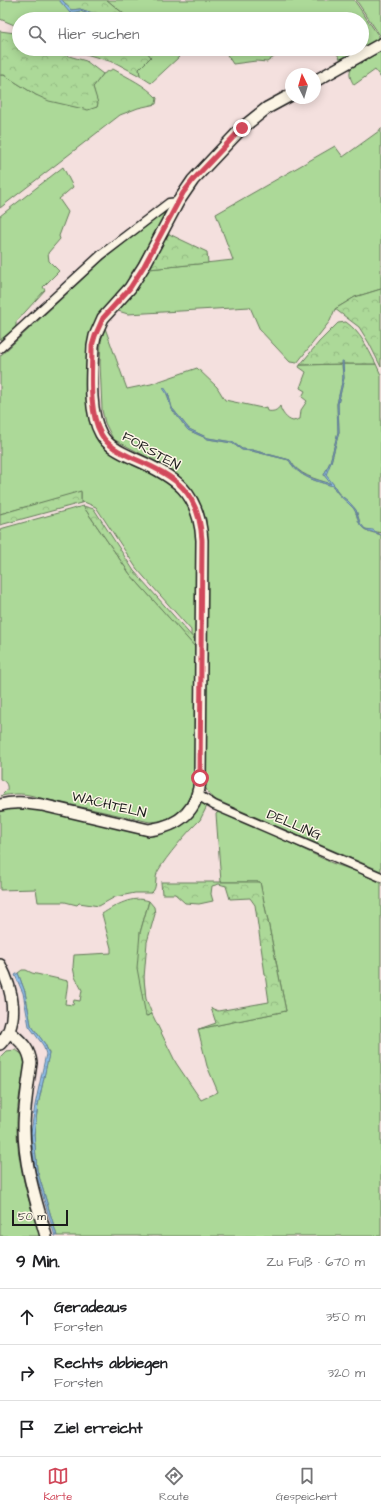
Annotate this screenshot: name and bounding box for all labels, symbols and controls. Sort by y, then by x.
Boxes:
search box [12,12,369,56]
icon: search [26,23,48,45]
text: Hier suchen [58,24,139,45]
north arrow [285,68,321,104]
route end [233,119,251,137]
street label: FORSTEN [118,427,184,475]
route start [191,769,209,787]
street label: WACHTELN [70,787,148,823]
street label: DELLING [264,805,325,846]
scale bar [12,1208,68,1227]
text: 50 m [18,1209,46,1224]
text: 9 Min. [16,1250,60,1274]
text: Zu Fuß · 670 m [266,1253,365,1271]
text: Geradeaus [54,1297,127,1318]
icon: ahead [16,1306,38,1328]
text: 350 m [326,1308,365,1326]
text: Forsten [54,1318,103,1336]
text: Rechts abbiegen [54,1353,168,1374]
icon: right [16,1362,38,1384]
text: 320 m [327,1364,365,1382]
text: Forsten [54,1374,103,1392]
icon: arrive [16,1418,38,1440]
text: Ziel erreicht [54,1418,143,1439]
tab: Karte [43,1465,72,1504]
tab: Route [159,1465,189,1504]
tab: Gespeichert [276,1465,338,1504]

